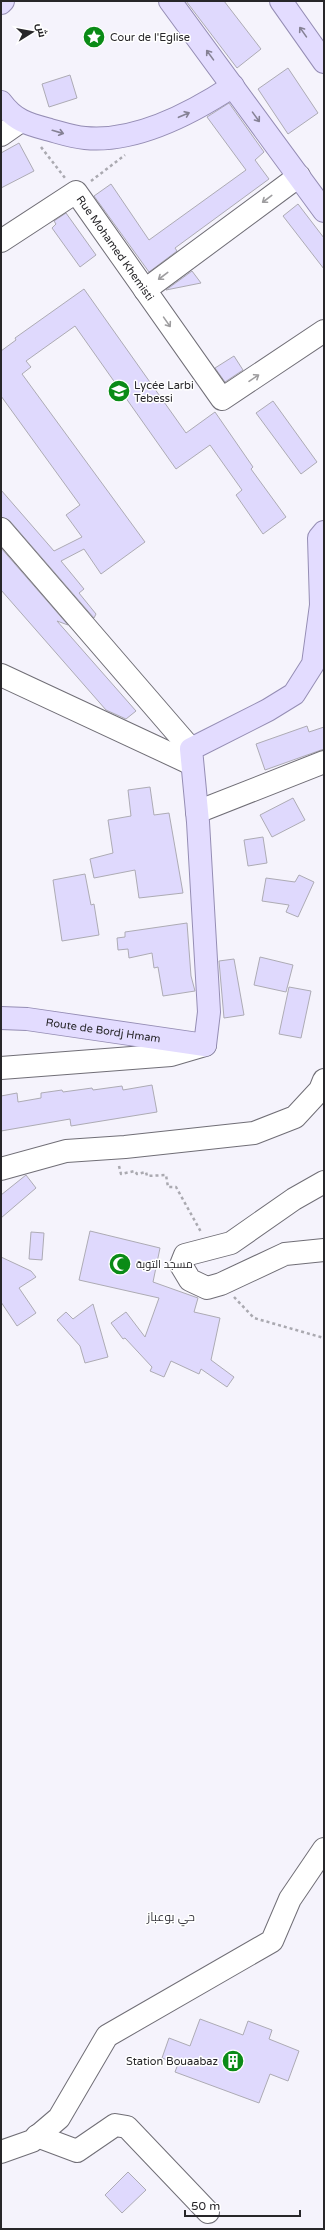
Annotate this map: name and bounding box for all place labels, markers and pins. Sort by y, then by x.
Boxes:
place icon: Cour de l'Eglise [81,24,107,50]
place label: Cour de l'Eglise [110,31,190,44]
school or university icon: Lycée Larbi Tebessi [106,378,132,404]
place label: Lycée Larbi Tebessi [134,379,194,405]
mosque icon: مسجد التوبة [107,1251,133,1277]
place label: مسجد التوبة [136,1258,193,1271]
building icon: Station Bouaabaz [220,2048,246,2074]
place label: Station Bouaabaz [126,2055,219,2068]

